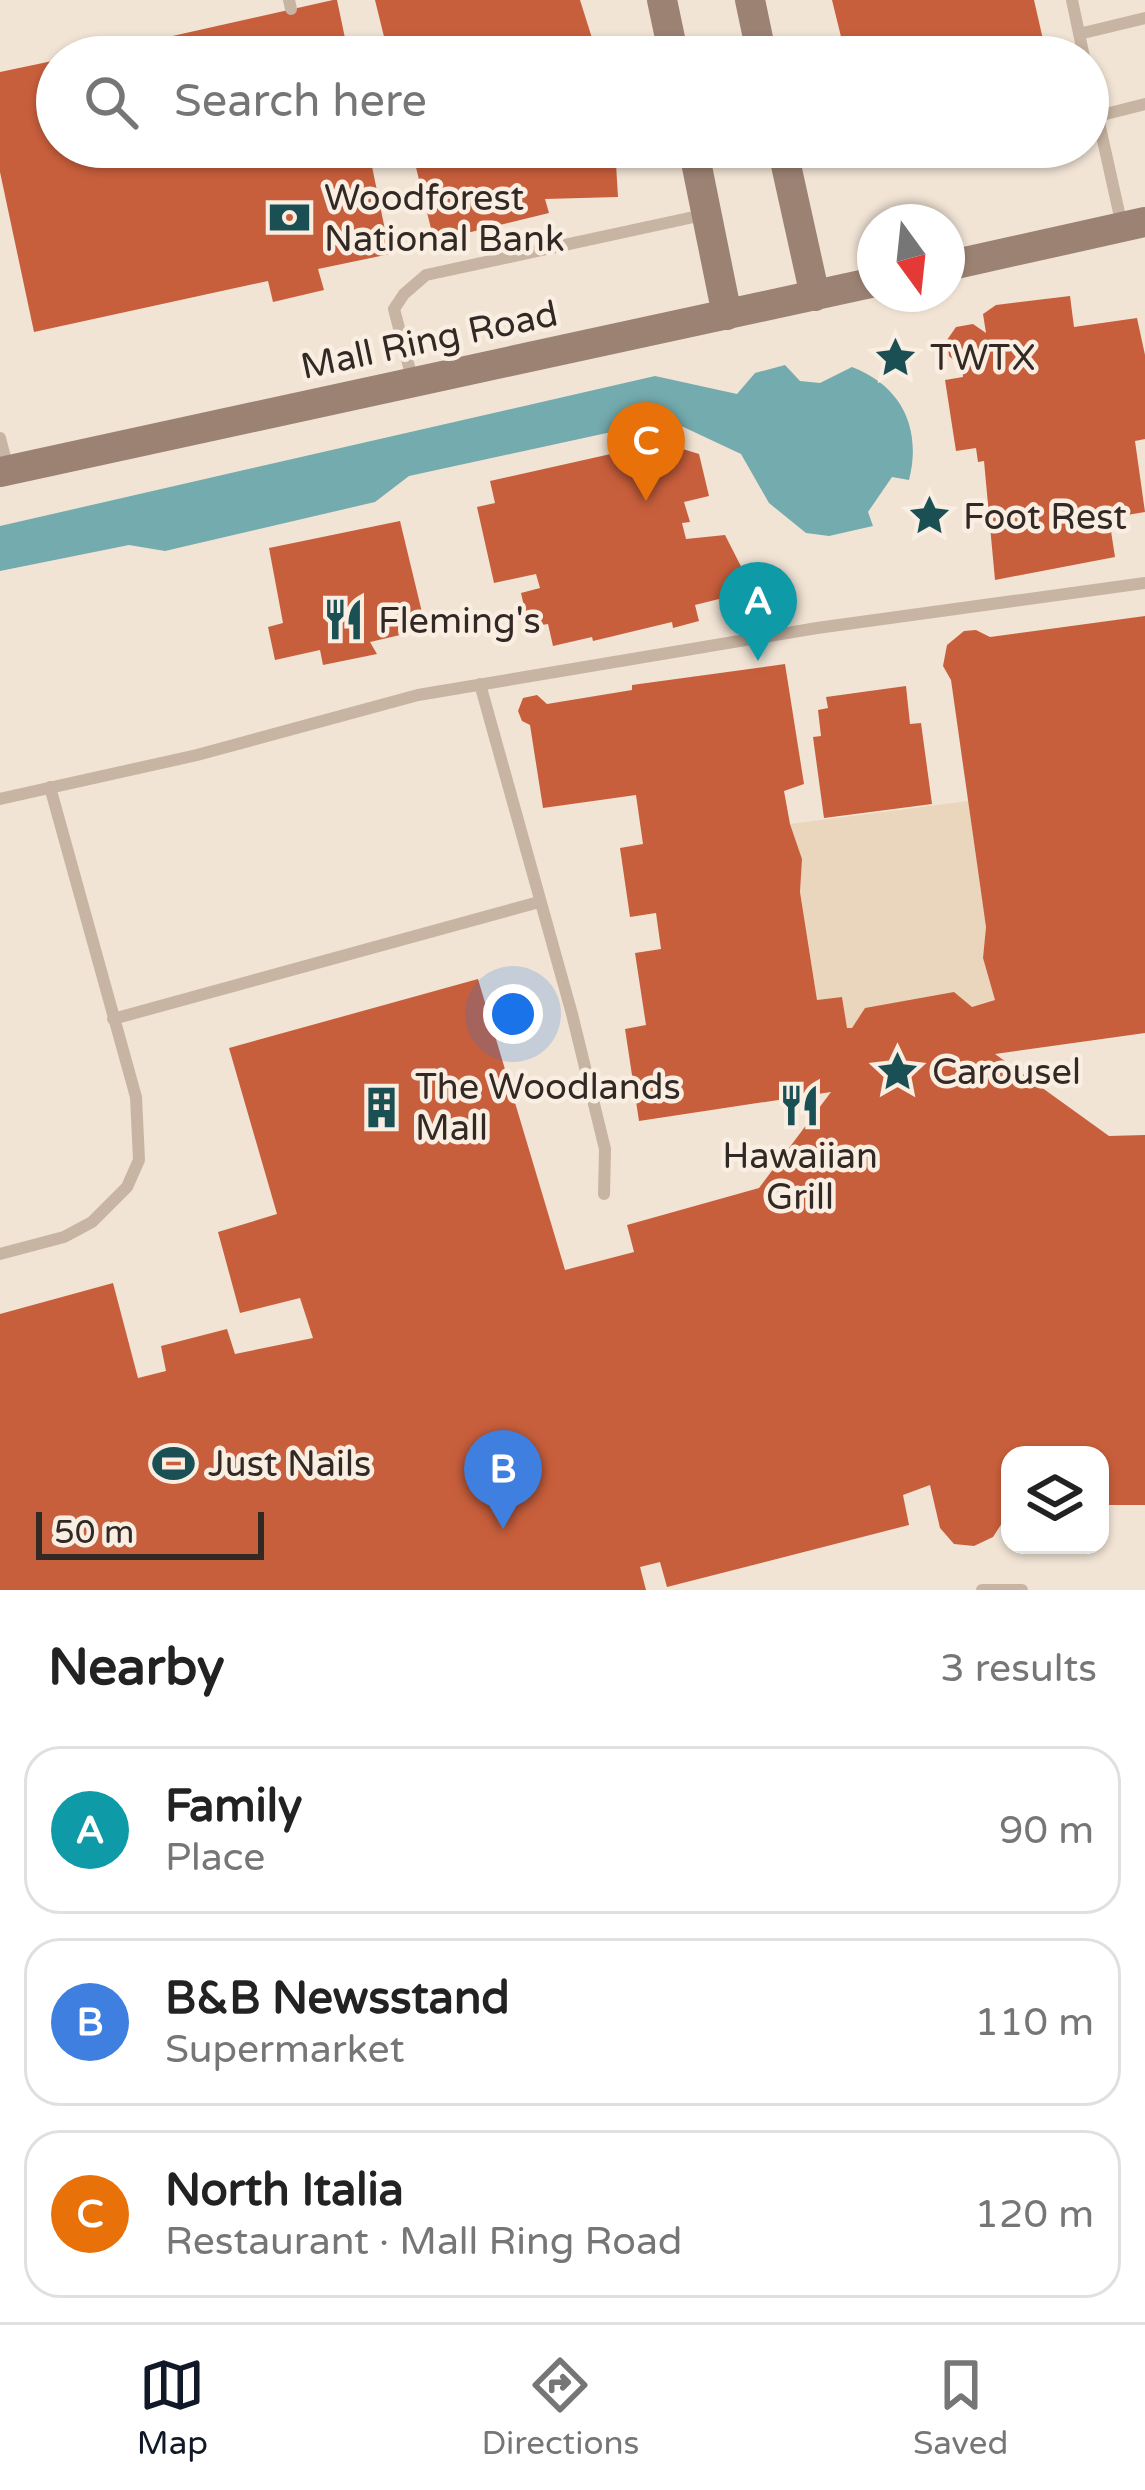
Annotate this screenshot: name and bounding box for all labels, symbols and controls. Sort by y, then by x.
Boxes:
search box [36,36,1109,168]
icon: search [78,69,144,135]
text: Search here [174,75,427,129]
place label: Woodforest National Bank [324,177,565,261]
bank icon: Woodforest National Bank [267,195,313,241]
north arrow [857,204,965,312]
street label: Mall Ring Road [297,292,562,389]
place icon: TWTX [873,334,919,380]
place label: TWTX [930,337,1036,380]
pin: C [607,402,685,501]
place icon: Foot Rest [906,493,952,539]
place label: Foot Rest [963,496,1127,539]
pin: A [719,562,797,661]
restaurant icon: Fleming's [321,597,367,643]
place label: Fleming's [378,600,541,643]
your location [483,984,543,1044]
place icon: Carousel [875,1048,921,1094]
place label: Carousel [932,1051,1081,1094]
place label: The Woodlands Mall [415,1066,681,1150]
restaurant icon: Hawaiian Grill [777,1082,823,1128]
building icon: The Woodlands Mall [358,1084,404,1130]
place label: Hawaiian Grill [722,1135,878,1219]
pin: B [464,1430,542,1529]
sports icon: Just Nails [151,1440,197,1486]
place label: Just Nails [208,1443,371,1486]
map controls [1001,1446,1109,1554]
button: layers [1001,1446,1109,1554]
scale bar [36,1506,264,1559]
text: 50 m [54,1513,134,1552]
text: Nearby [48,1637,225,1699]
text: 3 results [940,1645,1097,1692]
text: Family [165,1780,302,1834]
text: A [75,1807,105,1854]
text: 90 m [999,1807,1094,1854]
text: Place [165,1834,265,1881]
text: B&B Newsstand [165,1972,510,2026]
text: B [76,1999,104,2046]
text: 110 m [975,1999,1094,2046]
text: Supermarket [165,2026,405,2073]
text: North Italia [165,2164,404,2218]
text: C [76,2191,104,2238]
text: 120 m [975,2191,1094,2238]
text: Restaurant · Mall Ring Road [165,2218,682,2265]
tab: Map [137,2352,208,2463]
tab: Directions [482,2352,639,2463]
tab: Saved [913,2352,1008,2463]

